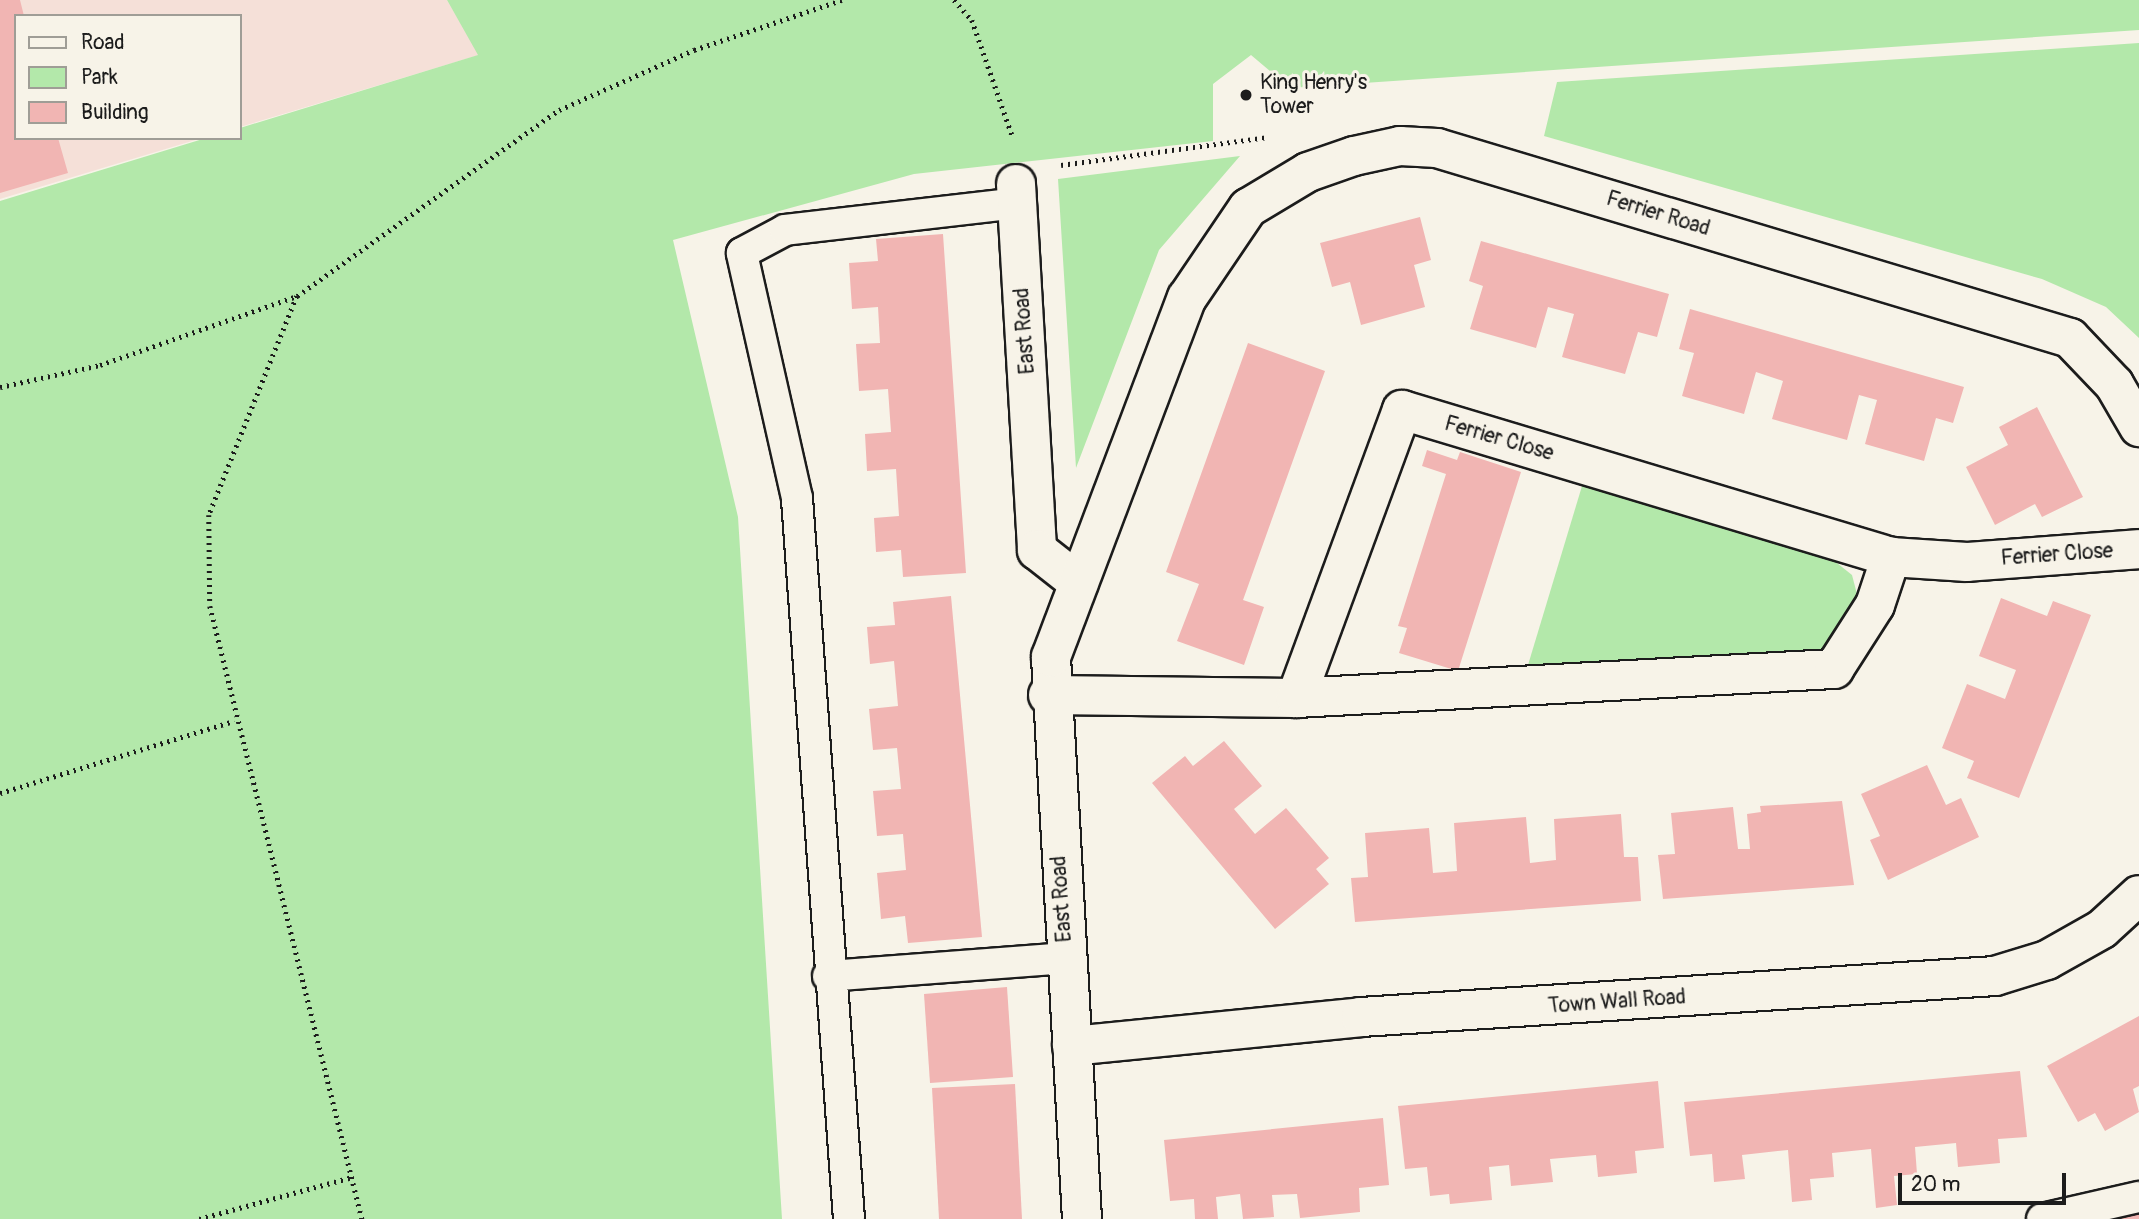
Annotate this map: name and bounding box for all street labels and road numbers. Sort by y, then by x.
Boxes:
street label: Ferrier Road [1603,186,1713,242]
street label: East Road [1009,287,1041,375]
street label: Ferrier Close [1441,411,1557,467]
street label: Ferrier Close [2000,539,2114,571]
street label: East Road [1046,855,1078,943]
street label: Town Wall Road [1547,985,1687,1019]

